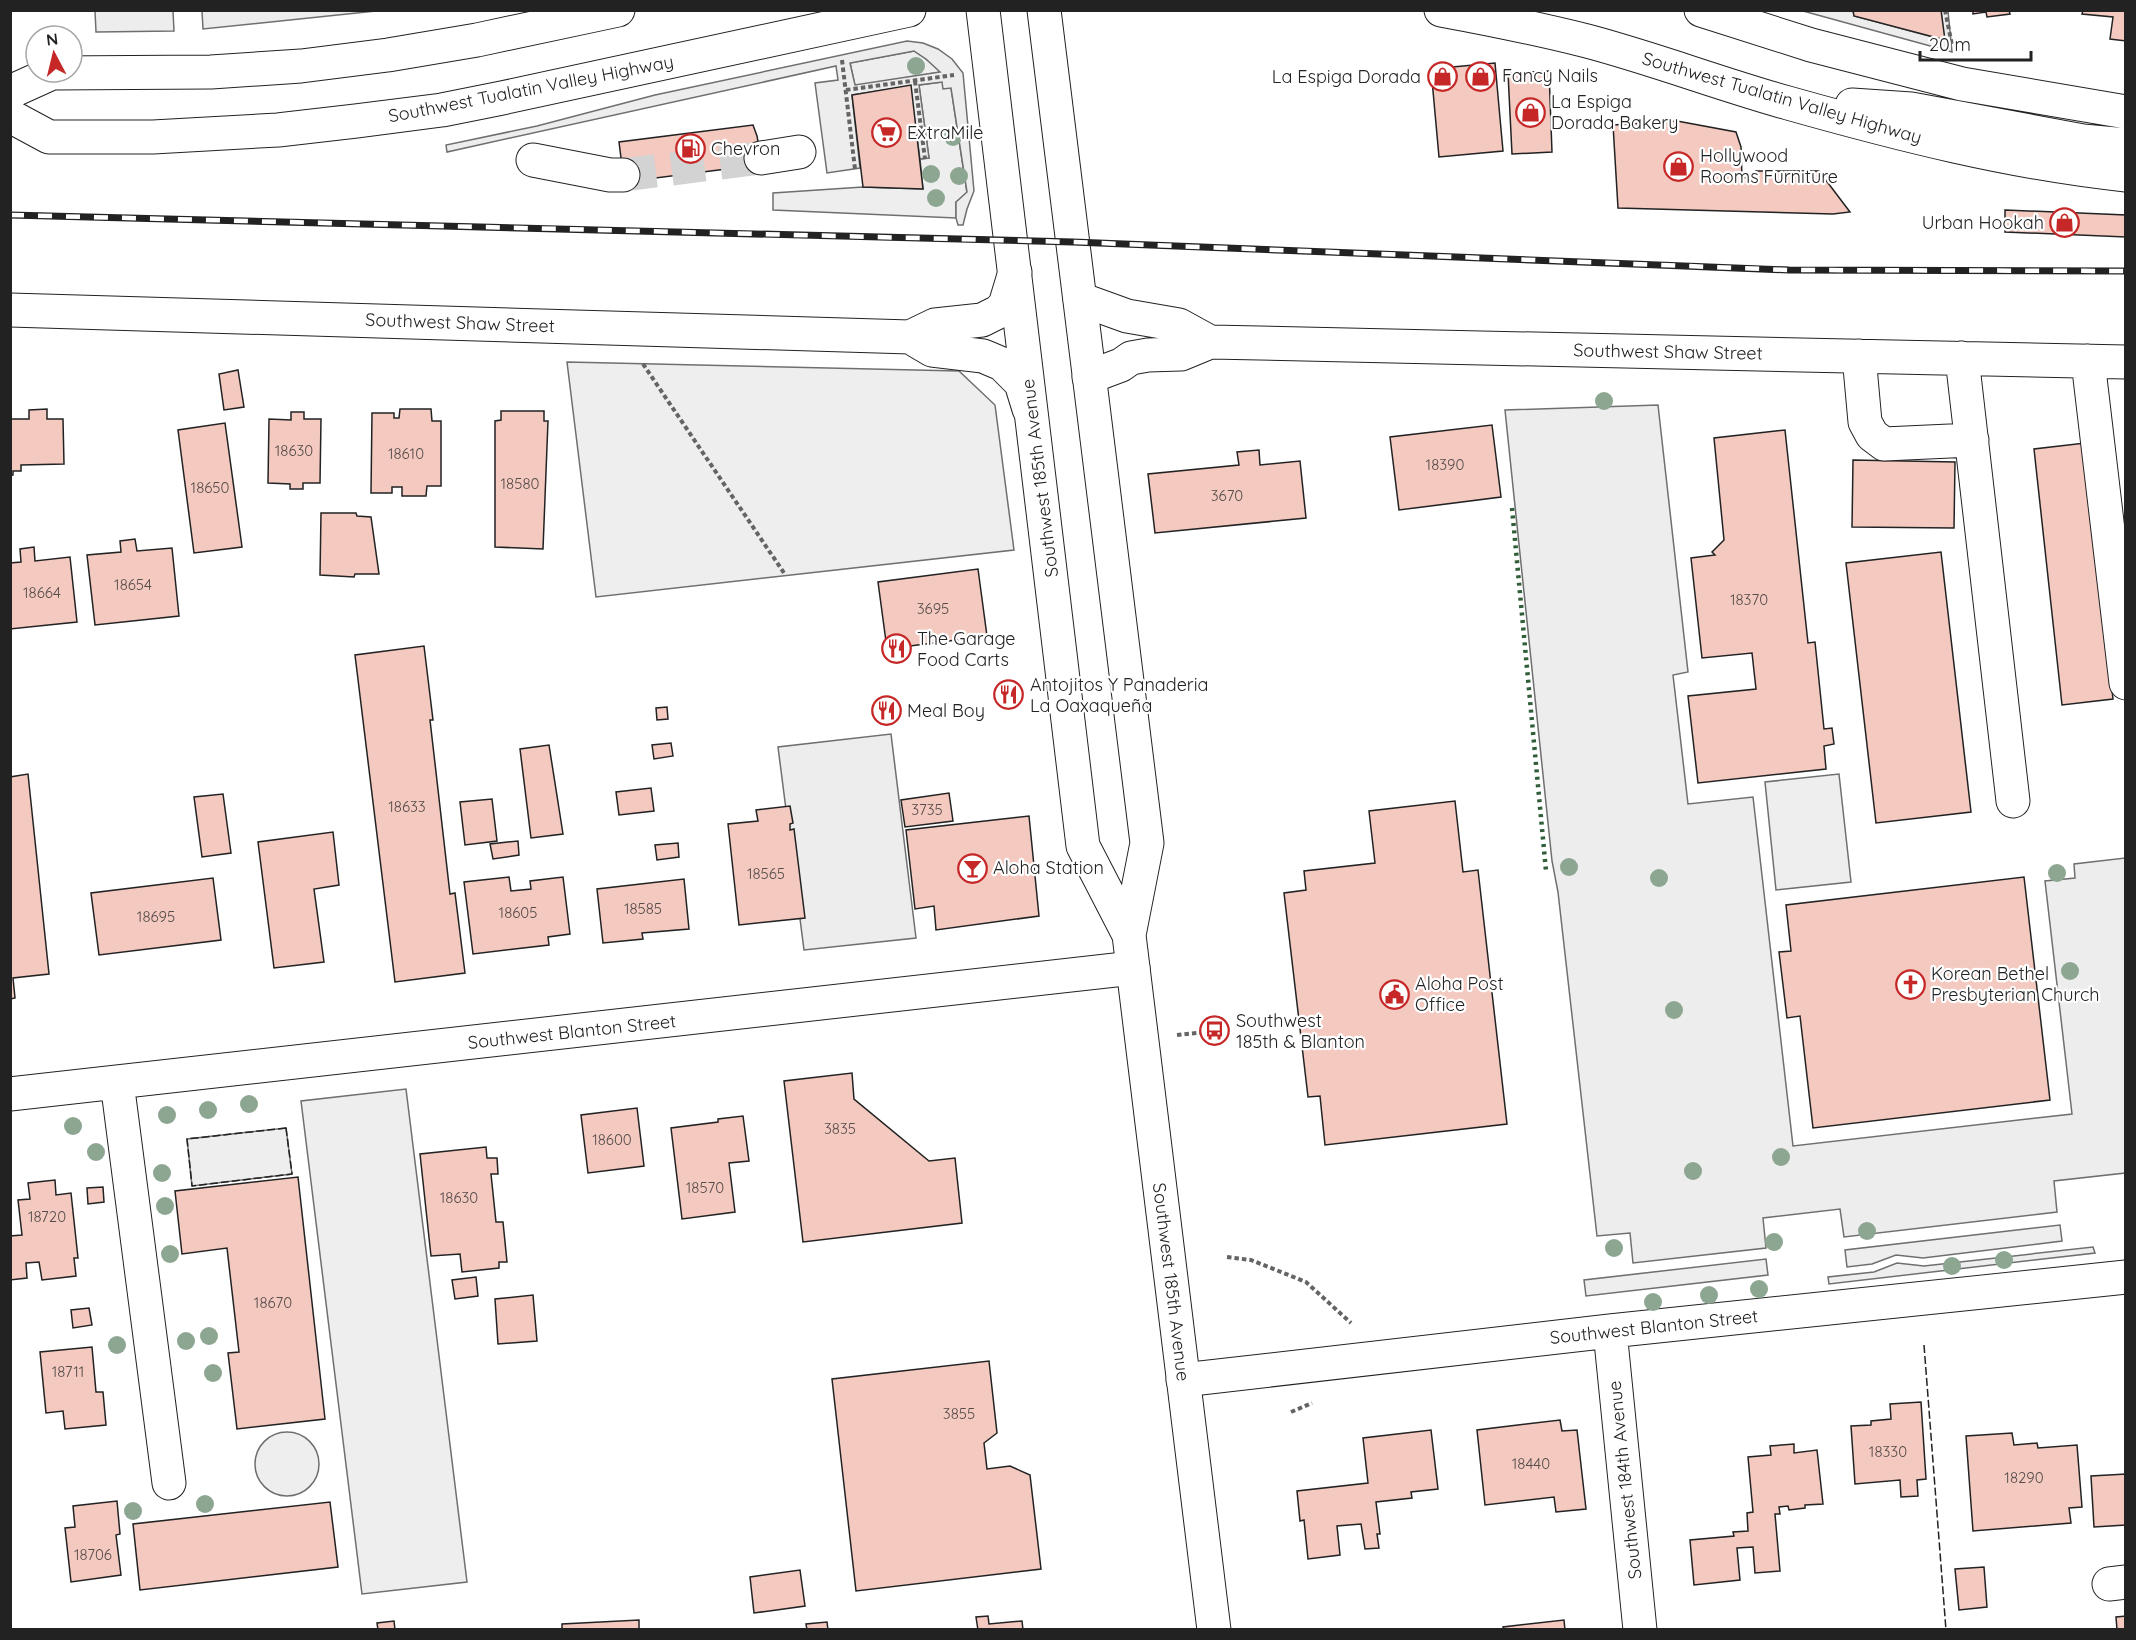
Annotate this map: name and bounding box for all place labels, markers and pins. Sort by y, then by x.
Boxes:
shop icon: Fancy Nails [1465,60,1497,92]
shop icon: La Espiga Dorada [1426,61,1458,93]
place label: Fancy Nails [1502,64,1598,87]
place label: La Espiga Dorada [1272,65,1421,88]
place label: La Espiga Dorada Bakery [1551,90,1679,134]
shop icon: La Espiga Dorada Bakery [1514,96,1546,128]
supermarket icon: ExtraMile [870,117,902,149]
place label: ExtraMile [907,121,983,144]
fuel station icon: Chevron [674,133,706,165]
place label: Chevron [711,137,780,160]
place label: Hollywood Rooms Furniture [1700,144,1838,188]
shop icon: Hollywood Rooms Furniture [1663,150,1695,182]
shop icon: Urban Hookah [2049,207,2081,239]
place label: Urban Hookah [1922,211,2044,234]
place label: The Garage Food Carts [917,627,1016,671]
restaurant icon: The Garage Food Carts [880,633,912,665]
place label: Antojitos Y Panaderia La Oaxaqueña [1030,673,1209,717]
restaurant icon: Antojitos Y Panaderia La Oaxaqueña [993,679,1025,711]
restaurant icon: Meal Boy [870,695,902,727]
place label: Meal Boy [907,699,985,722]
bar icon: Aloha Station [956,852,988,884]
place label: Aloha Station [993,856,1104,879]
place label: Korean Bethel Presbyterian Church [1931,962,2100,1006]
church icon: Korean Bethel Presbyterian Church [1894,968,1926,1000]
place label: Aloha Post Office [1415,972,1504,1016]
public building icon: Aloha Post Office [1378,978,1410,1010]
place label: Southwest 185th & Blanton [1236,1009,1365,1053]
bus stop icon: Southwest 185th & Blanton [1199,1015,1231,1047]

